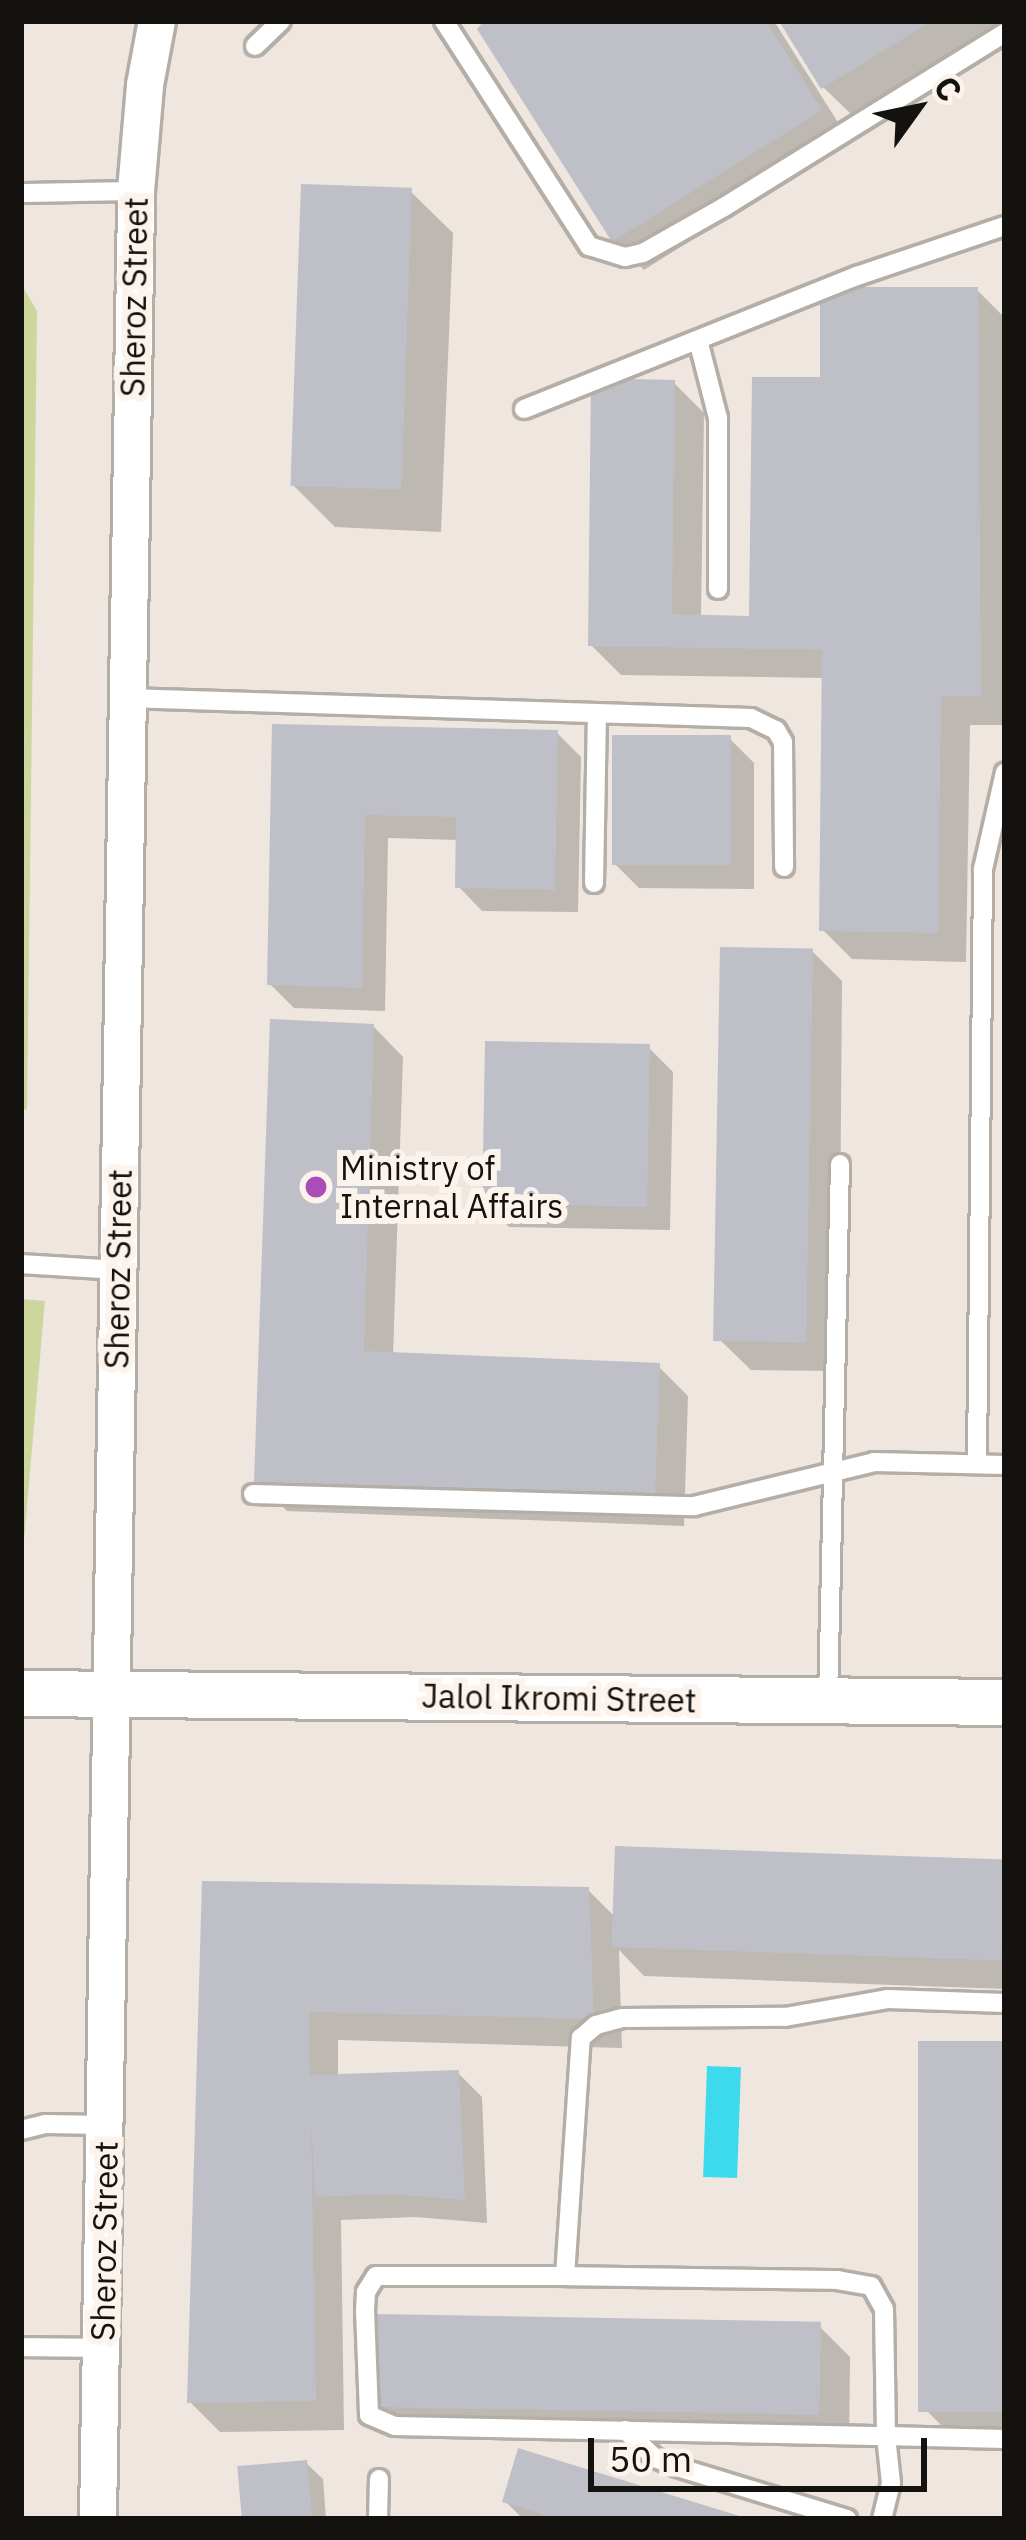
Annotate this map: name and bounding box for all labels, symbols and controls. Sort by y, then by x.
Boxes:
north arrow [858,48,978,168]
text: С [925,67,972,109]
street label: Sheroz Street [112,197,156,397]
place label: Ministry of Internal Affairs [340,1148,563,1226]
street label: Sheroz Street [96,1169,140,1369]
marker: Ministry of Internal Affairs [303,1174,329,1200]
street label: Jalol Ikromi Street [421,1676,697,1720]
street label: Sheroz Street [82,2141,126,2341]
scale bar [594,2414,933,2488]
text: 50 m [609,2435,692,2482]

